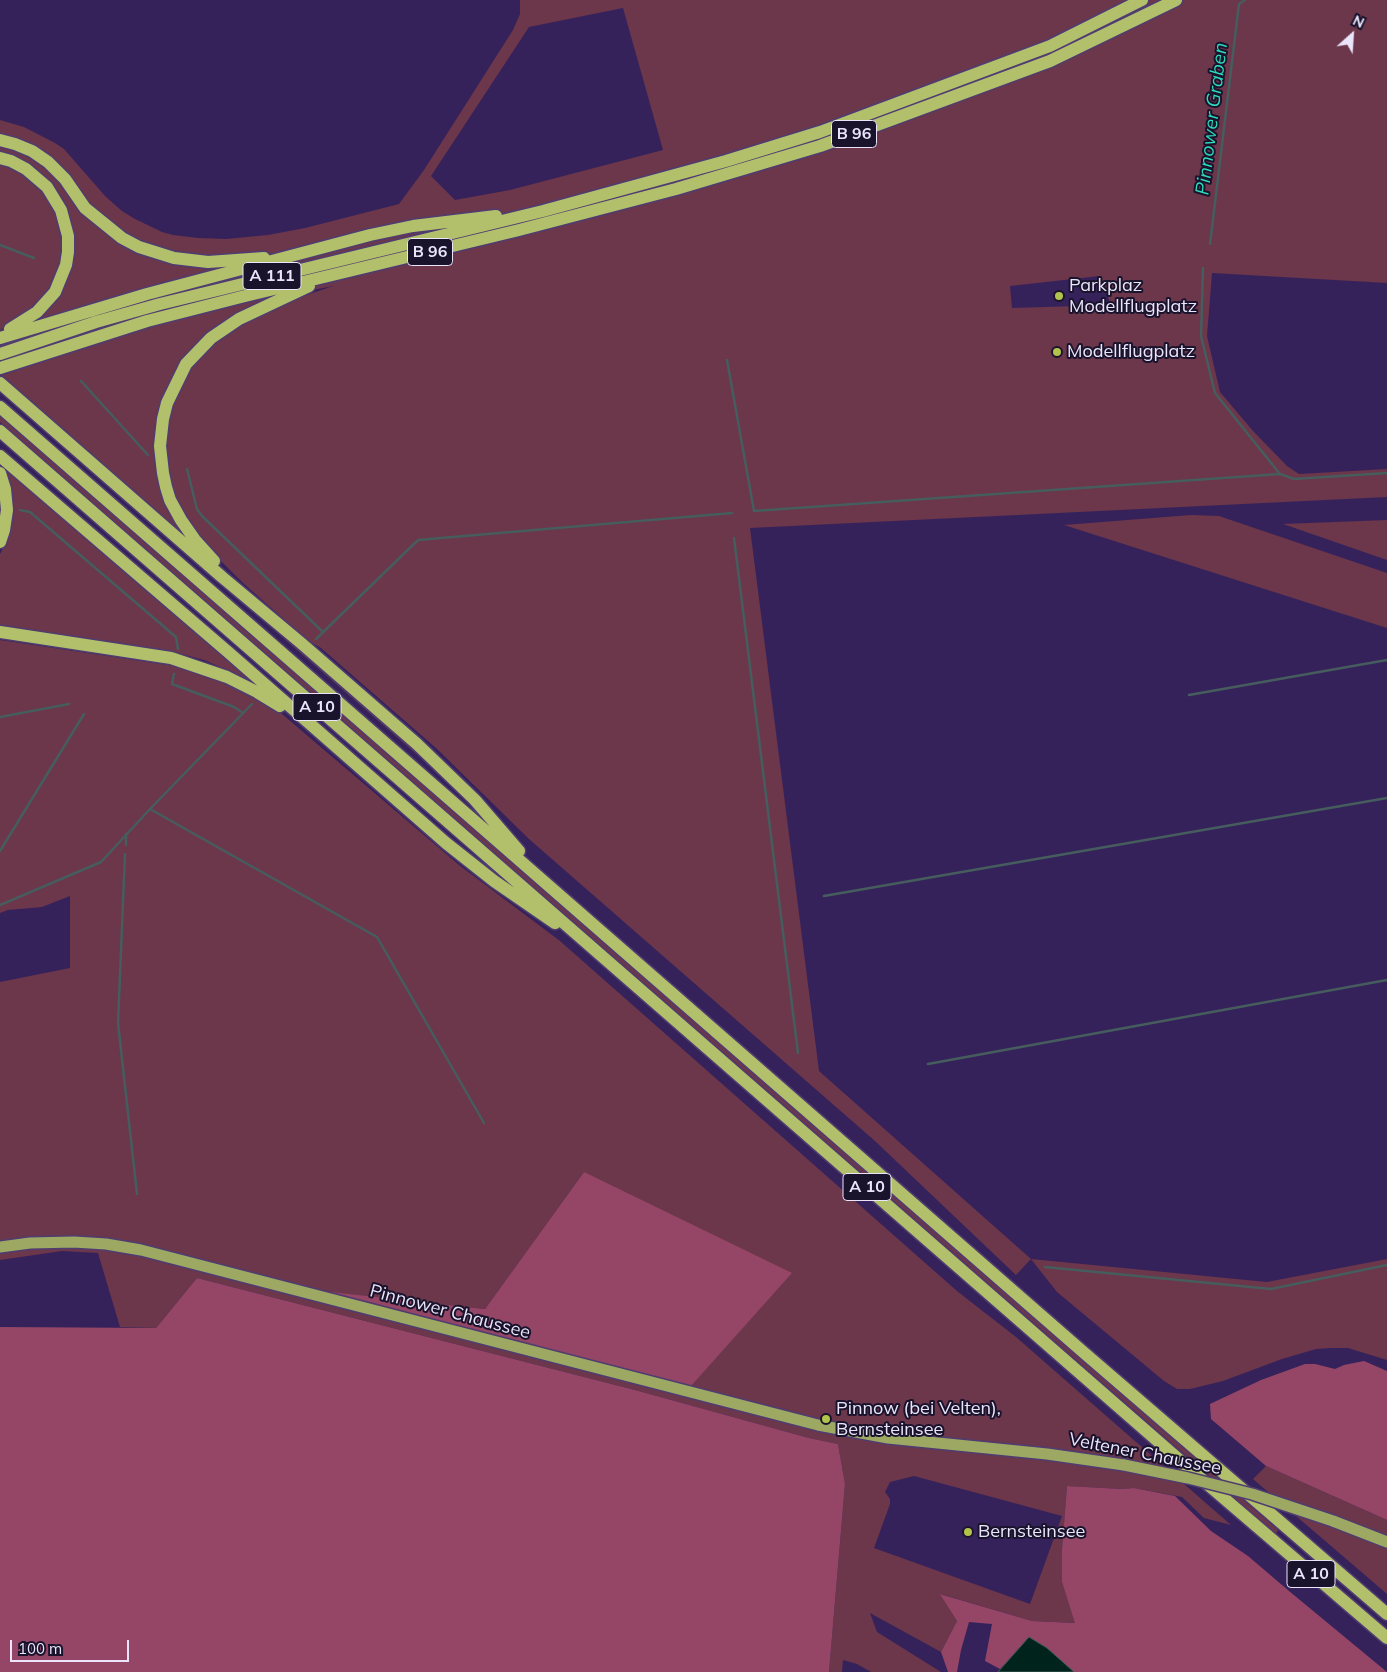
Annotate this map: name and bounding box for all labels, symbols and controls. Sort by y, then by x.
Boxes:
north arrow [1327,10,1377,60]
text: N [1350,11,1367,32]
water label: Pinnower Graben [1191,41,1233,197]
road number: B 96 [832,120,876,148]
road number: B 96 [408,238,452,266]
road number: A 111 [243,262,301,290]
place label: Parkplaz Modellflugplatz [1069,275,1197,318]
marker: Parkplaz Modellflugplatz [1053,290,1065,302]
place label: Modellflugplatz [1067,341,1195,363]
marker: Modellflugplatz [1051,346,1063,358]
road number: A 10 [293,694,341,720]
road number: A 10 [843,1174,891,1200]
street label: Pinnower Chaussee [367,1280,533,1344]
place label: Pinnow (bei Velten), Bernsteinsee [836,1398,1001,1440]
marker: Pinnow (bei Velten), Bernsteinsee [820,1413,832,1425]
street label: Veltener Chaussee [1067,1429,1223,1479]
place label: Bernsteinsee [978,1521,1085,1543]
marker: Bernsteinsee [962,1526,974,1538]
road number: A 10 [1287,1560,1335,1588]
scale bar [12,1630,131,1662]
text: 100 m [18,1639,62,1658]

